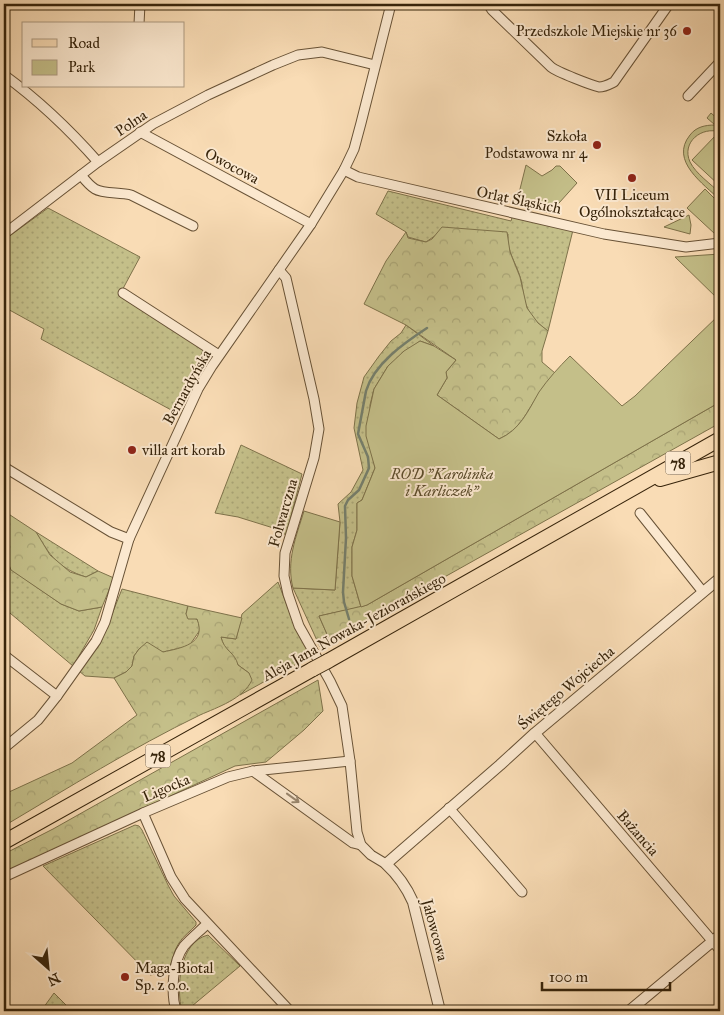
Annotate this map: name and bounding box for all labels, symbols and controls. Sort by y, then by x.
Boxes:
legend [22,22,185,88]
place label: Przedszkole Miejskie nr 36 [516,22,678,40]
marker: Przedszkole Miejskie nr 36 [681,25,693,37]
text: Road [68,34,100,52]
text: Park [68,58,95,76]
street label: Polna [112,106,151,140]
place label: Szkoła Podstawowa nr 4 [485,127,588,162]
marker: Szkoła Podstawowa nr 4 [591,139,603,151]
street label: Owocowa [202,144,263,188]
marker: VII Liceum Ogólnokształcące [626,172,638,184]
street label: Orląt Śląskich [475,181,564,218]
place label: VII Liceum Ogólnokształcące [579,186,685,221]
street label: Bernardyńska [159,346,215,428]
place label: villa art korab [141,441,225,459]
marker: villa art korab [126,444,138,456]
road number: 78 [666,452,690,474]
park label: ROD "Karolinka i Karliczek" [390,465,493,500]
street label: Folwarczna [265,476,302,549]
street label: Aleja Jana Nowaka-Jeziorańskiego [258,569,450,686]
street label: Świętego Wojciecha [513,641,619,734]
road number: 78 [146,744,170,768]
street label: Ligocka [140,770,193,806]
one-way arrow [286,793,299,804]
street label: Bażancia [613,807,663,860]
street label: Jałowcowa [417,895,452,964]
north arrow [22,942,72,992]
place label: Maga-Biotal Sp. z o.o. [135,959,215,994]
scale bar [542,960,669,992]
text: 100 m [549,968,589,986]
text: N [44,969,63,989]
marker: Maga-Biotal Sp. z o.o. [119,971,131,983]

